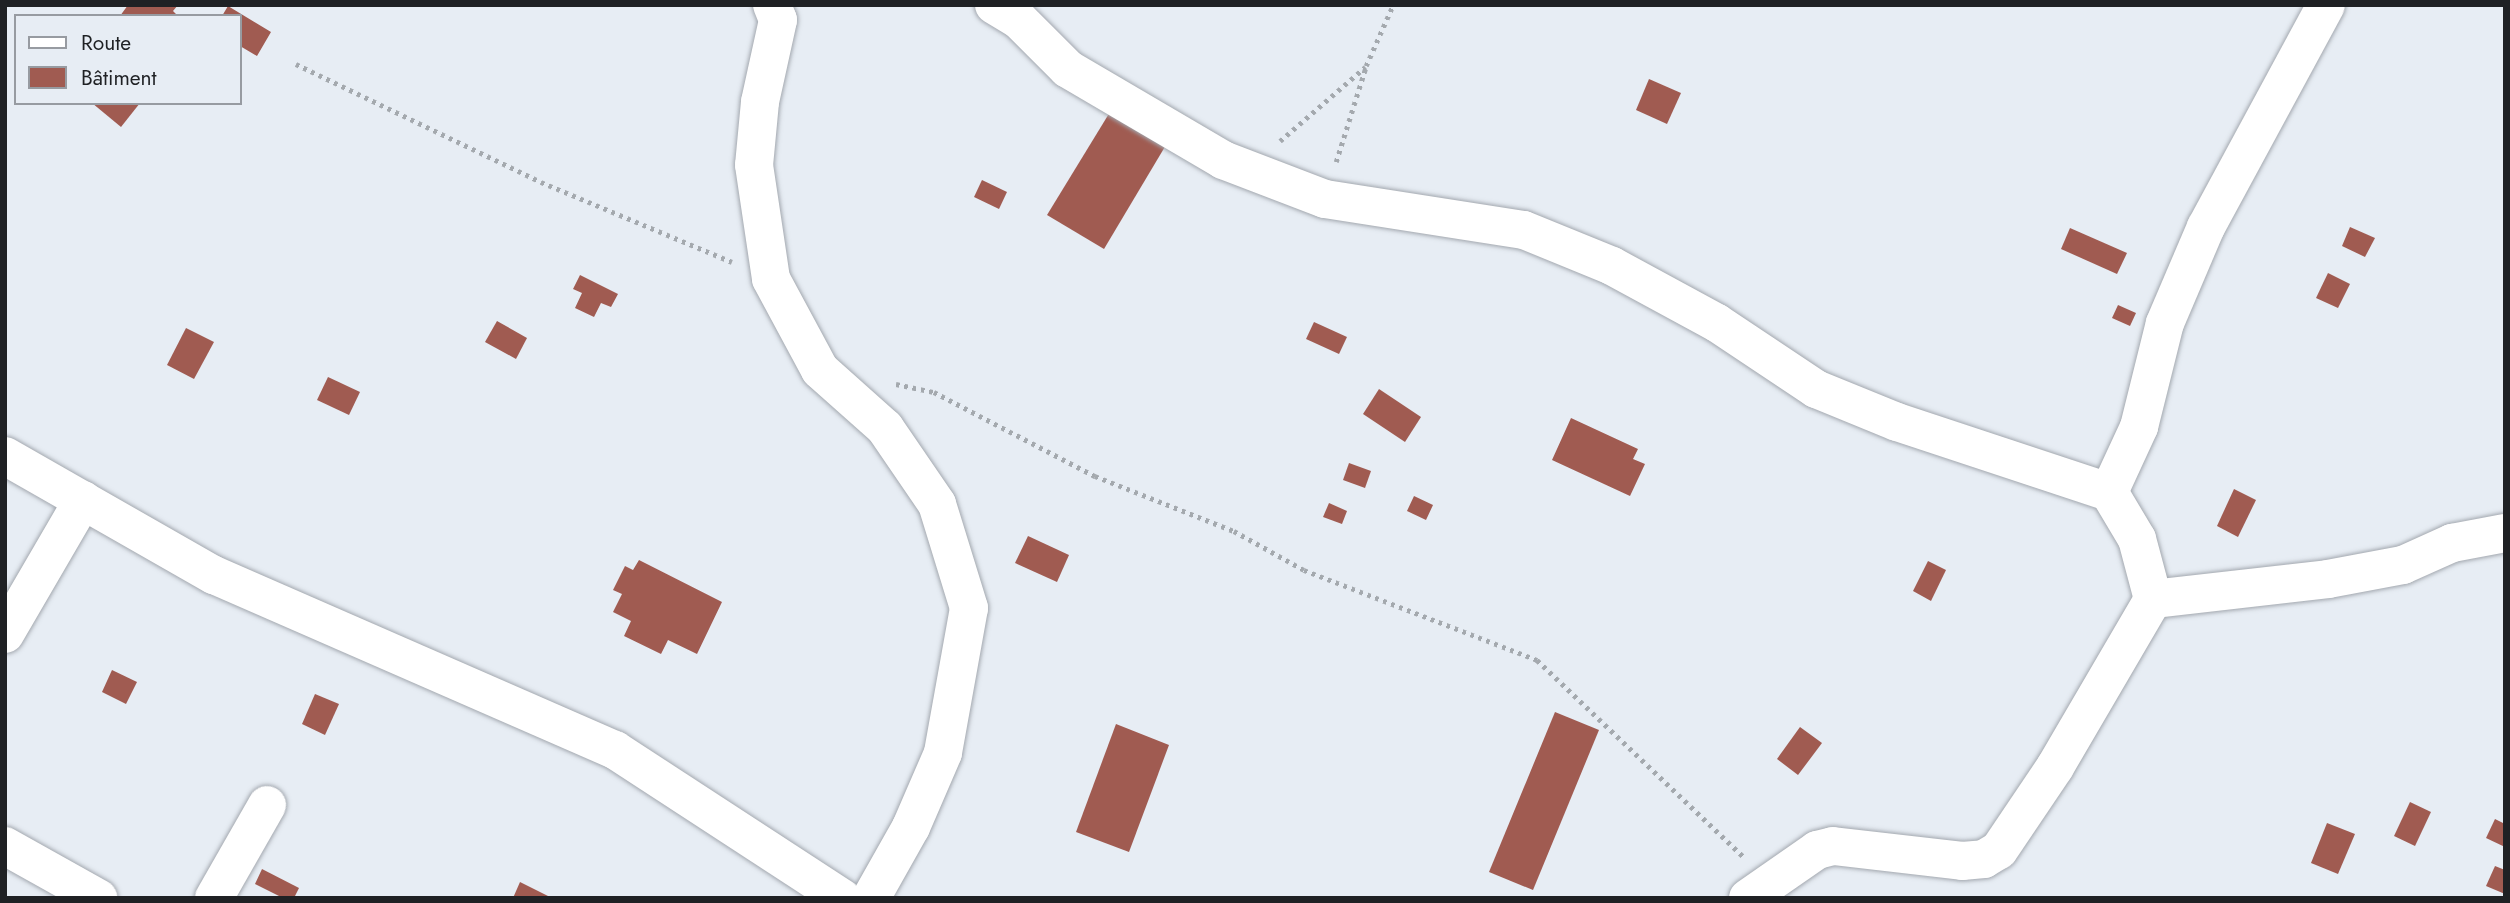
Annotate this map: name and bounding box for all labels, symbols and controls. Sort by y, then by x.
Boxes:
legend [14,14,242,105]
text: Route [81,28,131,58]
text: Bâtiment [81,63,157,93]

